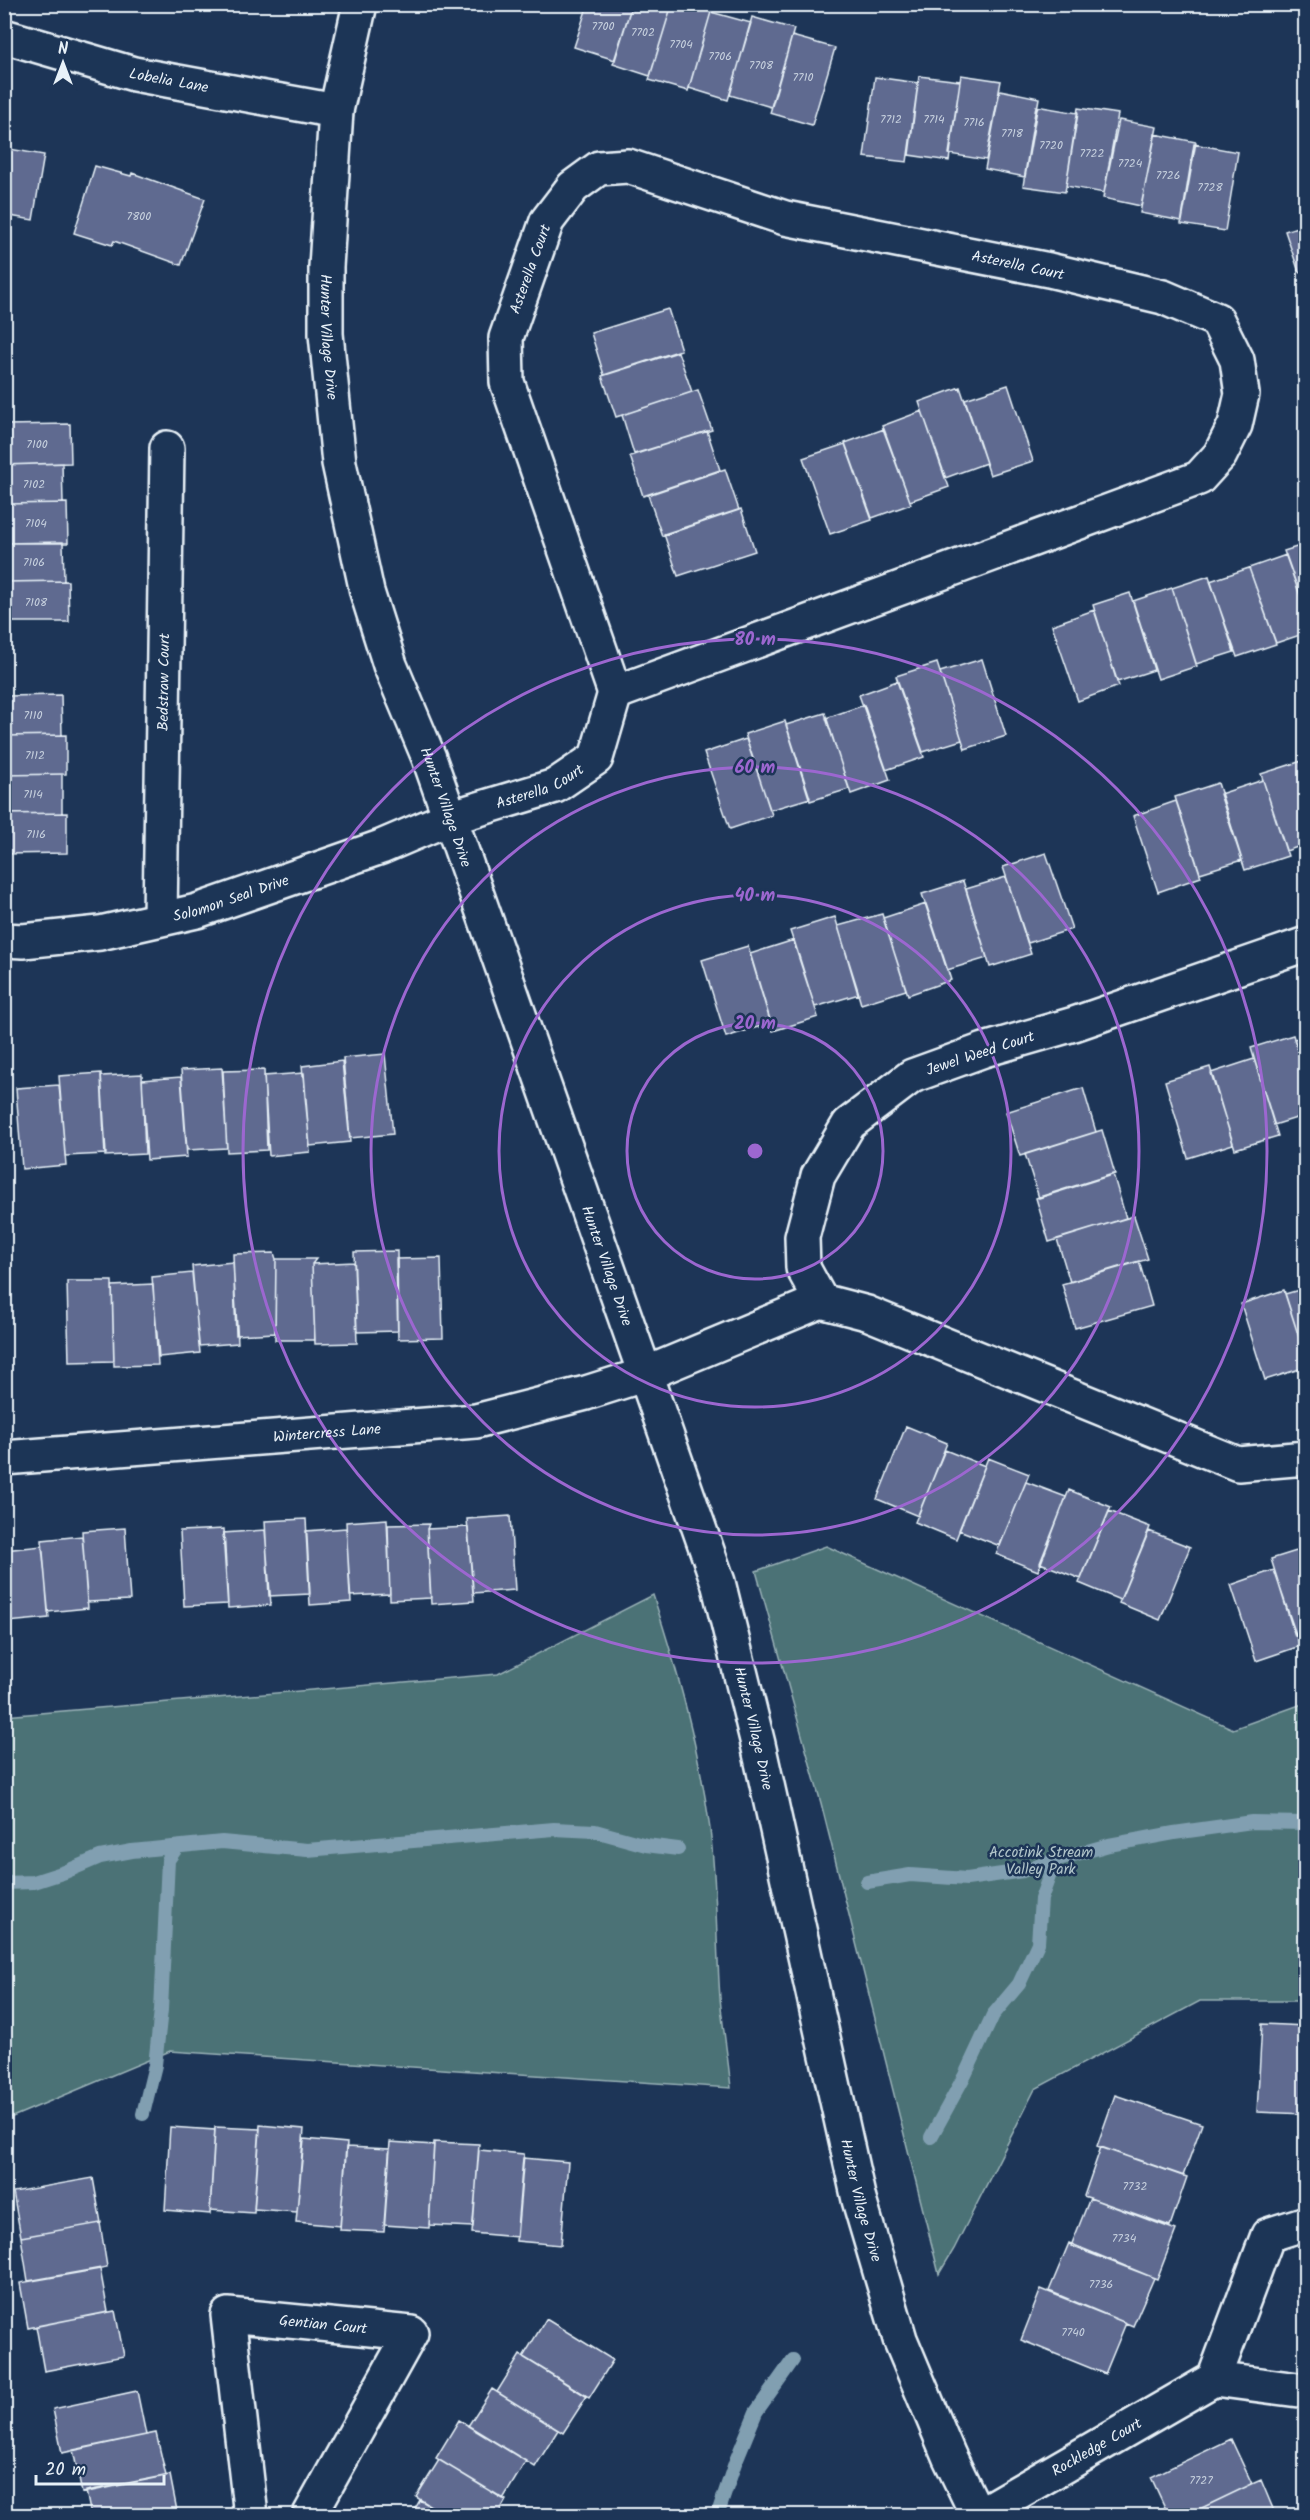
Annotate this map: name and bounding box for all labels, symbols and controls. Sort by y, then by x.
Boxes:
house number: 7700 [591,17,615,36]
house number: 7702 [631,23,655,42]
north arrow [33,33,93,93]
house number: 7704 [669,35,693,54]
text: N [58,37,68,62]
house number: 7706 [708,47,732,66]
house number: 7708 [749,56,774,75]
street label: Lobelia Lane [126,62,211,100]
house number: 7710 [793,68,813,87]
house number: 7712 [880,110,902,129]
house number: 7714 [923,110,945,129]
house number: 7716 [963,113,985,132]
house number: 7718 [1001,124,1024,143]
house number: 7720 [1039,136,1063,155]
house number: 7722 [1079,144,1105,163]
house number: 7724 [1118,154,1143,173]
house number: 7726 [1156,166,1180,185]
house number: 7728 [1197,178,1223,197]
house number: 7800 [127,207,151,226]
street label: Asterella Court [504,221,558,318]
street label: Asterella Court [969,244,1066,288]
street label: Hunter Village Drive [313,274,344,401]
house number: 7100 [26,435,48,454]
house number: 7102 [23,475,45,494]
house number: 7104 [25,514,47,533]
house number: 7106 [23,553,45,572]
house number: 7108 [25,593,48,612]
text: 80 m [734,626,776,655]
street label: Bedstraw Court [152,633,177,731]
house number: 7110 [23,706,43,725]
street label: Hunter Village Drive [413,744,478,871]
house number: 7112 [25,746,45,765]
text: 60 m [735,754,776,783]
street label: Asterella Court [493,758,589,816]
house number: 7114 [23,785,43,804]
house number: 7116 [26,825,46,844]
street label: Solomon Seal Drive [171,869,293,929]
text: 40 m [735,882,776,911]
text: 20 m [734,1010,776,1039]
street label: Jewel Weed Court [923,1025,1038,1083]
centre of rings [745,1141,765,1161]
street label: Hunter Village Drive [574,1203,638,1330]
street label: Wintercress Lane [272,1417,382,1450]
street label: Hunter Village Drive [726,1665,779,1793]
park label: Accotink Stream Valley Park [989,1841,1093,1882]
street label: Hunter Village Drive [833,2137,888,2265]
house number: 7732 [1123,2177,1147,2196]
house number: 7734 [1112,2229,1137,2248]
house number: 7736 [1089,2275,1113,2294]
street label: Gentian Court [278,2309,368,2342]
house number: 7740 [1061,2323,1085,2342]
street label: Rockledge Court [1047,2412,1147,2483]
scale bar [36,2448,164,2486]
text: 20 m [45,2456,86,2485]
house number: 7727 [1189,2471,1213,2490]

